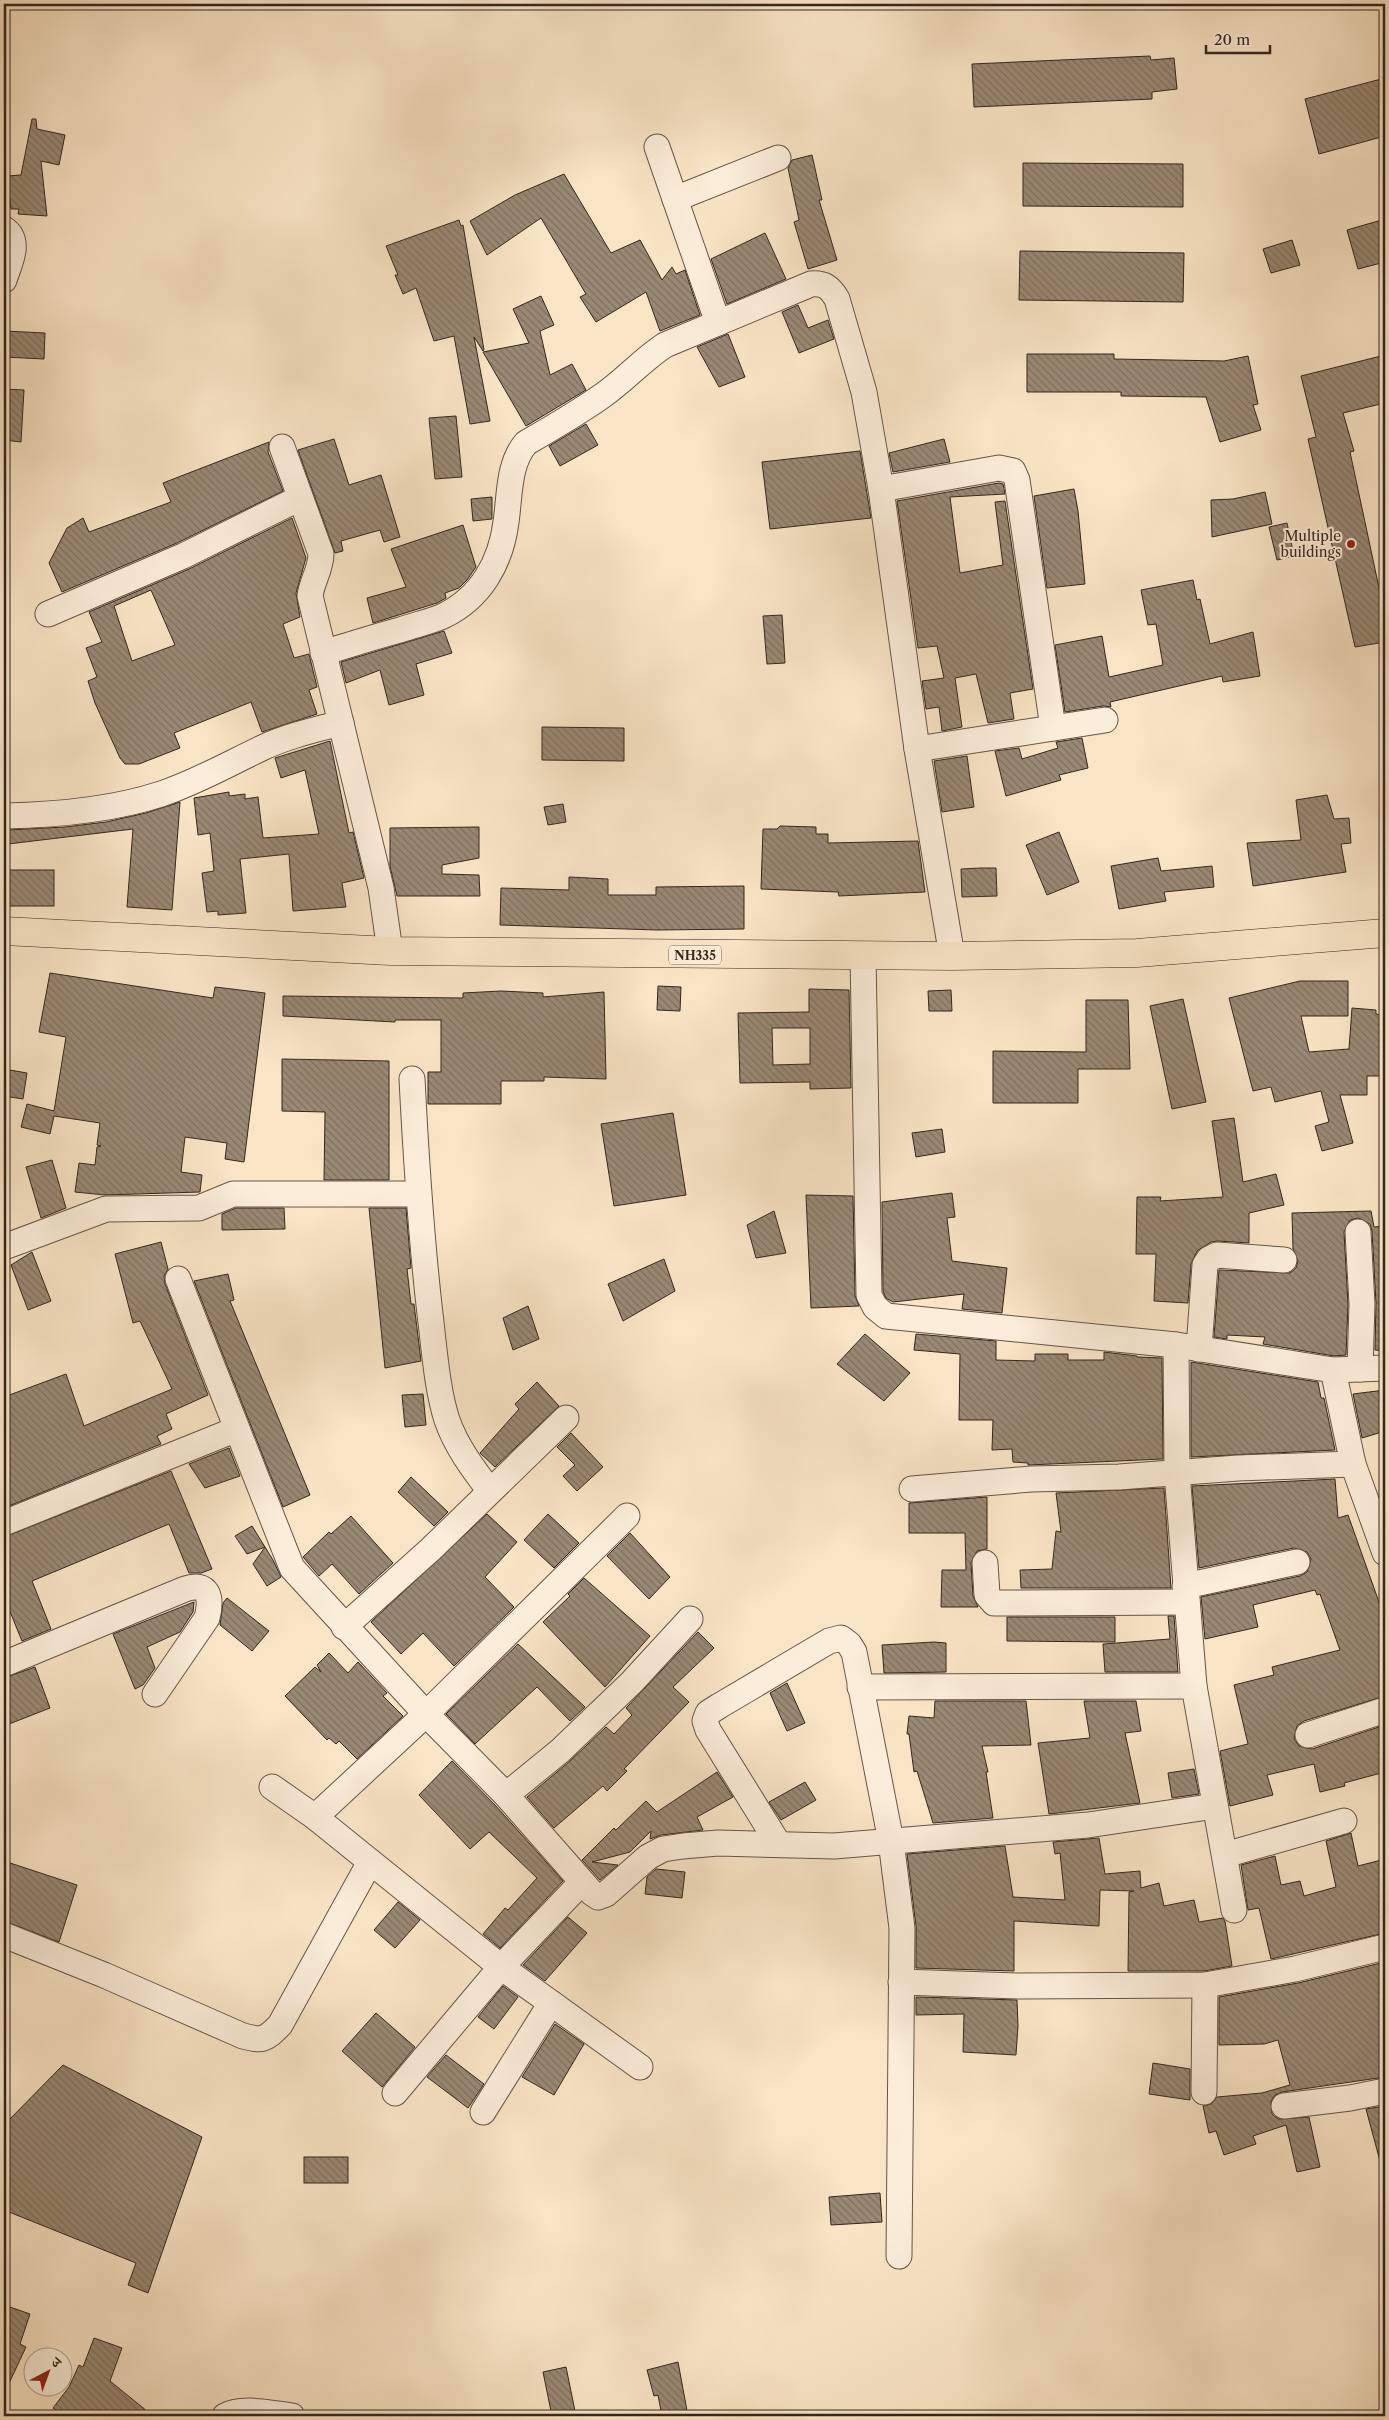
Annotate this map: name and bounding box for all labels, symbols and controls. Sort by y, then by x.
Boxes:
scale bar [1206,22,1270,54]
text: 20 m [1214,30,1250,49]
place label: Multiple buildings [1280,527,1341,561]
marker: Multiple buildings [1345,538,1357,550]
road number: NH335 [669,946,721,964]
north arrow [22,2348,72,2398]
text: उ [47,2352,66,2372]

